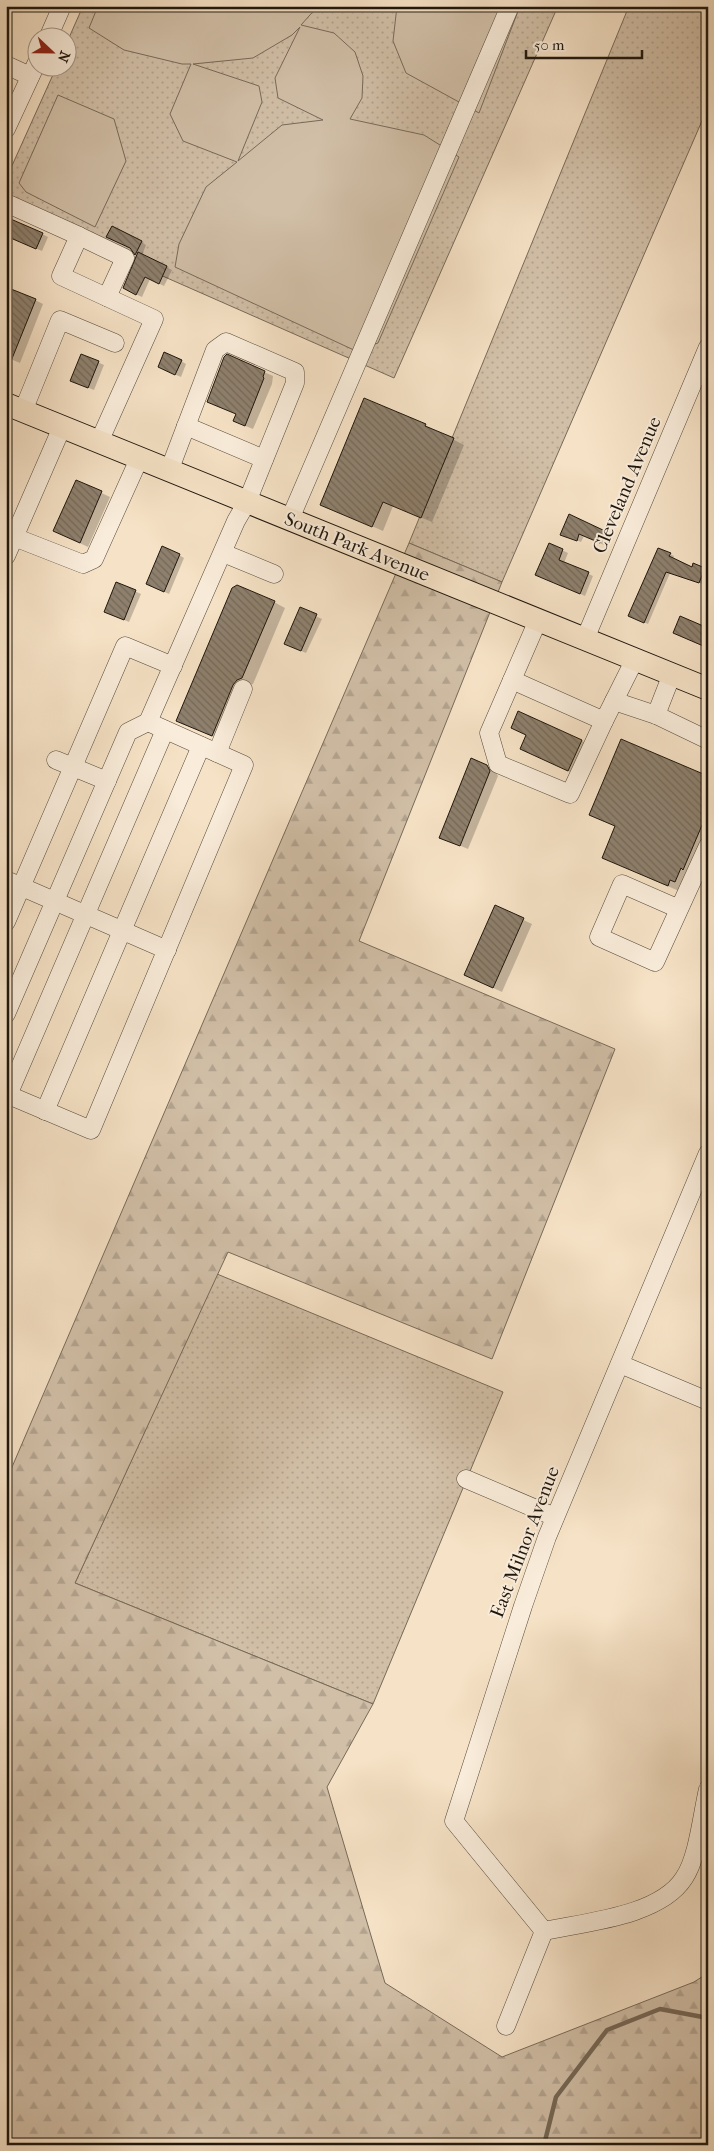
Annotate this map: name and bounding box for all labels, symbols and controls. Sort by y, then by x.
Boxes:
north arrow [28,28,78,78]
scale bar [526,28,643,60]
text: 50 m [534,36,565,54]
text: N [54,49,73,65]
street label: Cleveland Avenue [588,413,666,557]
street label: South Park Avenue [281,508,433,586]
street label: East Milnor Avenue [486,1463,564,1621]

